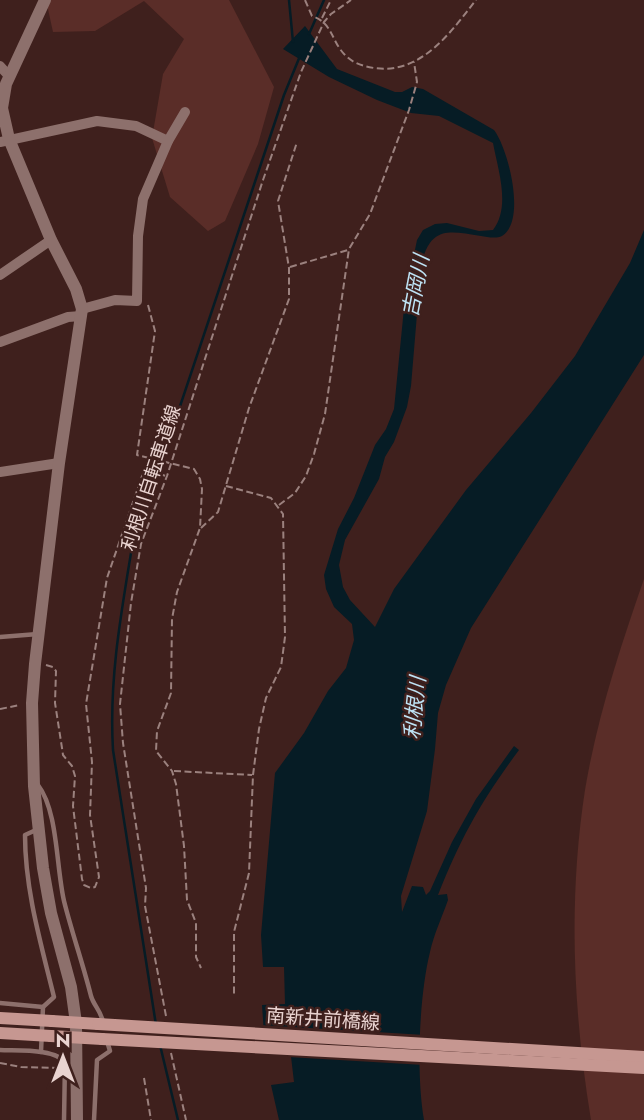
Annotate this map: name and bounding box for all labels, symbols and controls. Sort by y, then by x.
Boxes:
water label: 吉岡川 [395,250,437,320]
street label: 利根川自転車道線 [115,402,187,554]
water label: 利根川 [397,673,433,741]
street label: 南新井前橋線 [265,1002,381,1036]
north arrow [28,1022,98,1092]
text: N [55,1027,71,1054]

